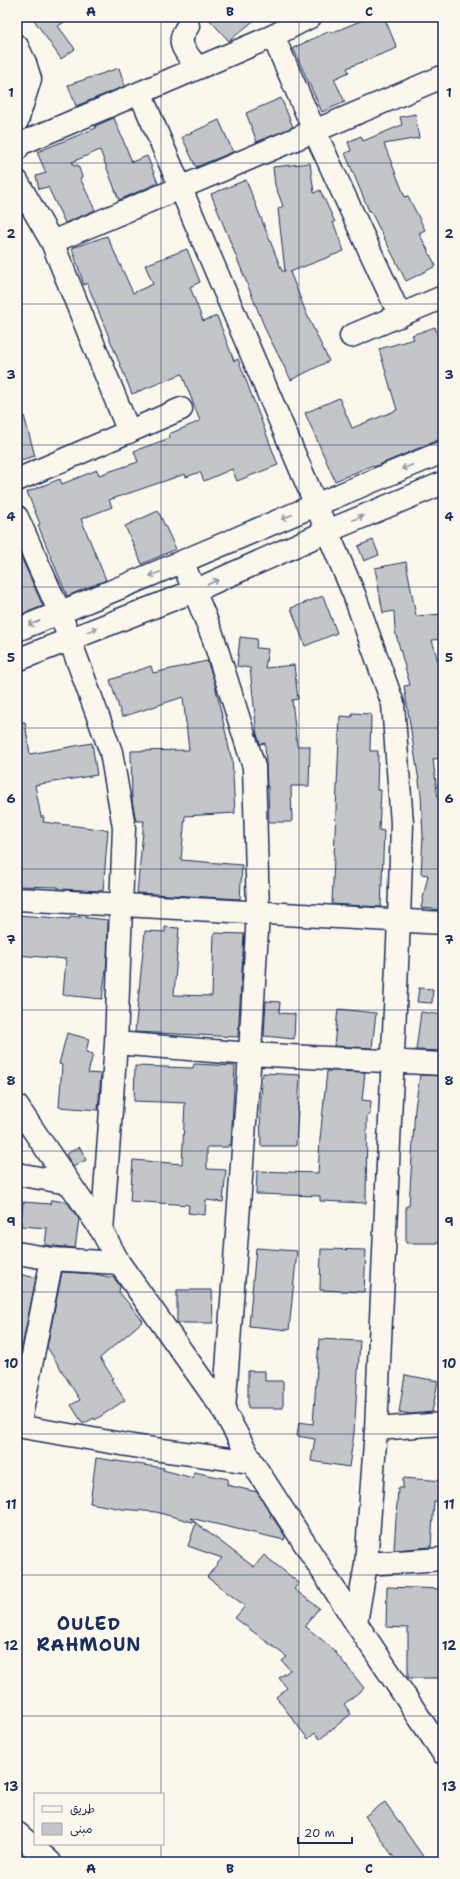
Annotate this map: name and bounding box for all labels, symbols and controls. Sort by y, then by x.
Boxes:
text: A [86,3,96,20]
text: B [226,3,234,20]
text: C [365,3,373,20]
text: 1 [8,84,14,101]
text: 1 [446,84,452,101]
text: 2 [6,225,16,242]
text: 2 [444,225,454,242]
text: 3 [6,366,16,383]
text: 3 [444,366,454,383]
one-way arrow [401,464,413,471]
text: 4 [6,508,16,525]
text: 4 [444,508,454,525]
one-way arrow [281,514,293,521]
one-way arrow [351,514,363,522]
one-way arrow [149,571,161,578]
one-way arrow [207,578,219,585]
one-way arrow [29,620,41,628]
one-way arrow [86,625,98,633]
text: 5 [7,649,15,666]
text: 5 [445,649,453,666]
text: 6 [6,790,16,807]
text: 6 [444,790,454,807]
text: 7 [6,931,16,948]
text: 7 [444,931,454,948]
text: 8 [6,1072,16,1089]
text: 8 [444,1072,454,1089]
text: 9 [6,1213,16,1230]
text: 9 [444,1213,454,1230]
text: 10 [4,1355,18,1372]
text: 10 [442,1355,456,1372]
text: 11 [5,1496,17,1513]
text: 11 [443,1496,455,1513]
district label: OULED RAHMOUN [37,1612,141,1657]
text: 12 [4,1637,18,1654]
text: 12 [442,1637,456,1654]
text: 13 [4,1778,18,1795]
text: 13 [442,1778,456,1795]
legend [34,1793,164,1845]
text: طريق [70,1801,95,1817]
scale bar [298,1819,352,1845]
text: مبنى [70,1821,93,1837]
text: 20 m [304,1825,335,1841]
text: A [86,1860,96,1877]
text: B [226,1860,234,1877]
text: C [365,1860,373,1877]

